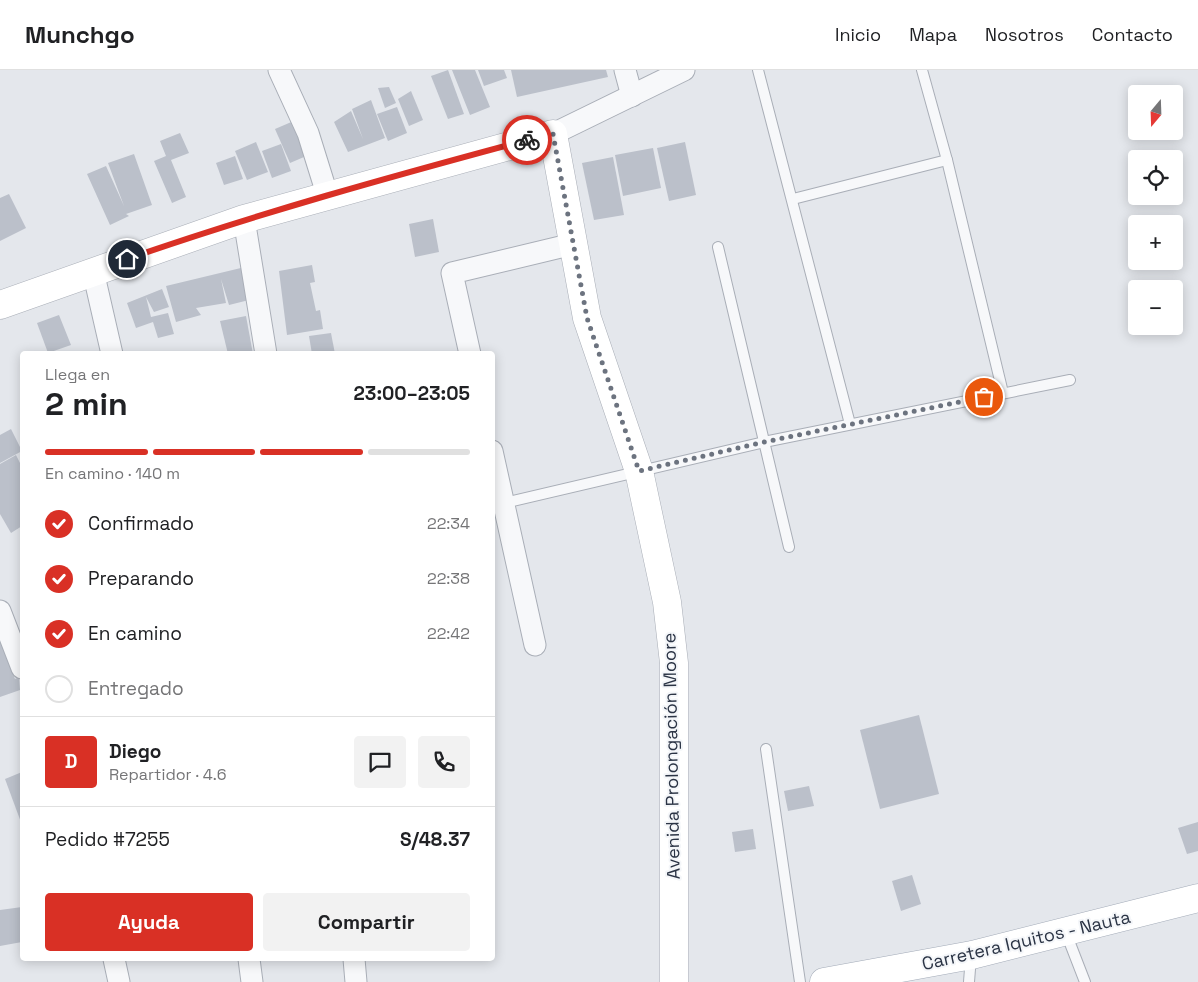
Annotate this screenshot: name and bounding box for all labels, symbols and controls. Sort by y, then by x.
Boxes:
text: Munchgo [25,19,135,50]
text: Inicio [835,23,881,46]
text: Mapa [909,23,957,46]
text: Nosotros [985,23,1064,46]
text: Contacto [1092,23,1173,46]
north arrow [1128,85,1182,140]
map controls [1128,85,1183,335]
courier [502,115,552,165]
icon: bike [513,126,541,154]
button: locate [1128,150,1183,205]
button: + [1128,215,1183,270]
pin [106,238,148,280]
icon: home [113,245,141,273]
button: − [1128,280,1183,335]
text: Llega en [45,364,110,385]
pin [963,376,1005,418]
text: 23:00–23:05 [354,381,470,406]
icon: bag [970,383,998,411]
text: 2 min [45,384,128,424]
text: En camino · 140 m [45,463,180,484]
icon: check [45,510,73,538]
text: Confirmado [88,511,194,536]
text: 22:34 [427,513,470,534]
icon: check [45,565,73,593]
text: Preparando [88,566,194,591]
text: 22:38 [427,568,470,589]
icon: check [45,620,73,648]
text: En camino [88,621,182,646]
text: 22:42 [427,623,470,644]
street label: Avenida Prolongación Moore [657,633,685,879]
text: Entregado [88,676,184,701]
button: chat [354,736,406,788]
button: phone [418,736,470,788]
text: Diego [109,739,161,764]
text: D [65,749,77,774]
text: Repartidor · 4.6 [109,764,227,785]
text: Pedido #7255 [45,827,170,852]
text: S/48.37 [400,827,470,852]
button: Ayuda [45,893,253,951]
button: Compartir [263,893,470,951]
street label: Carretera Iquitos - Nauta [919,905,1133,975]

